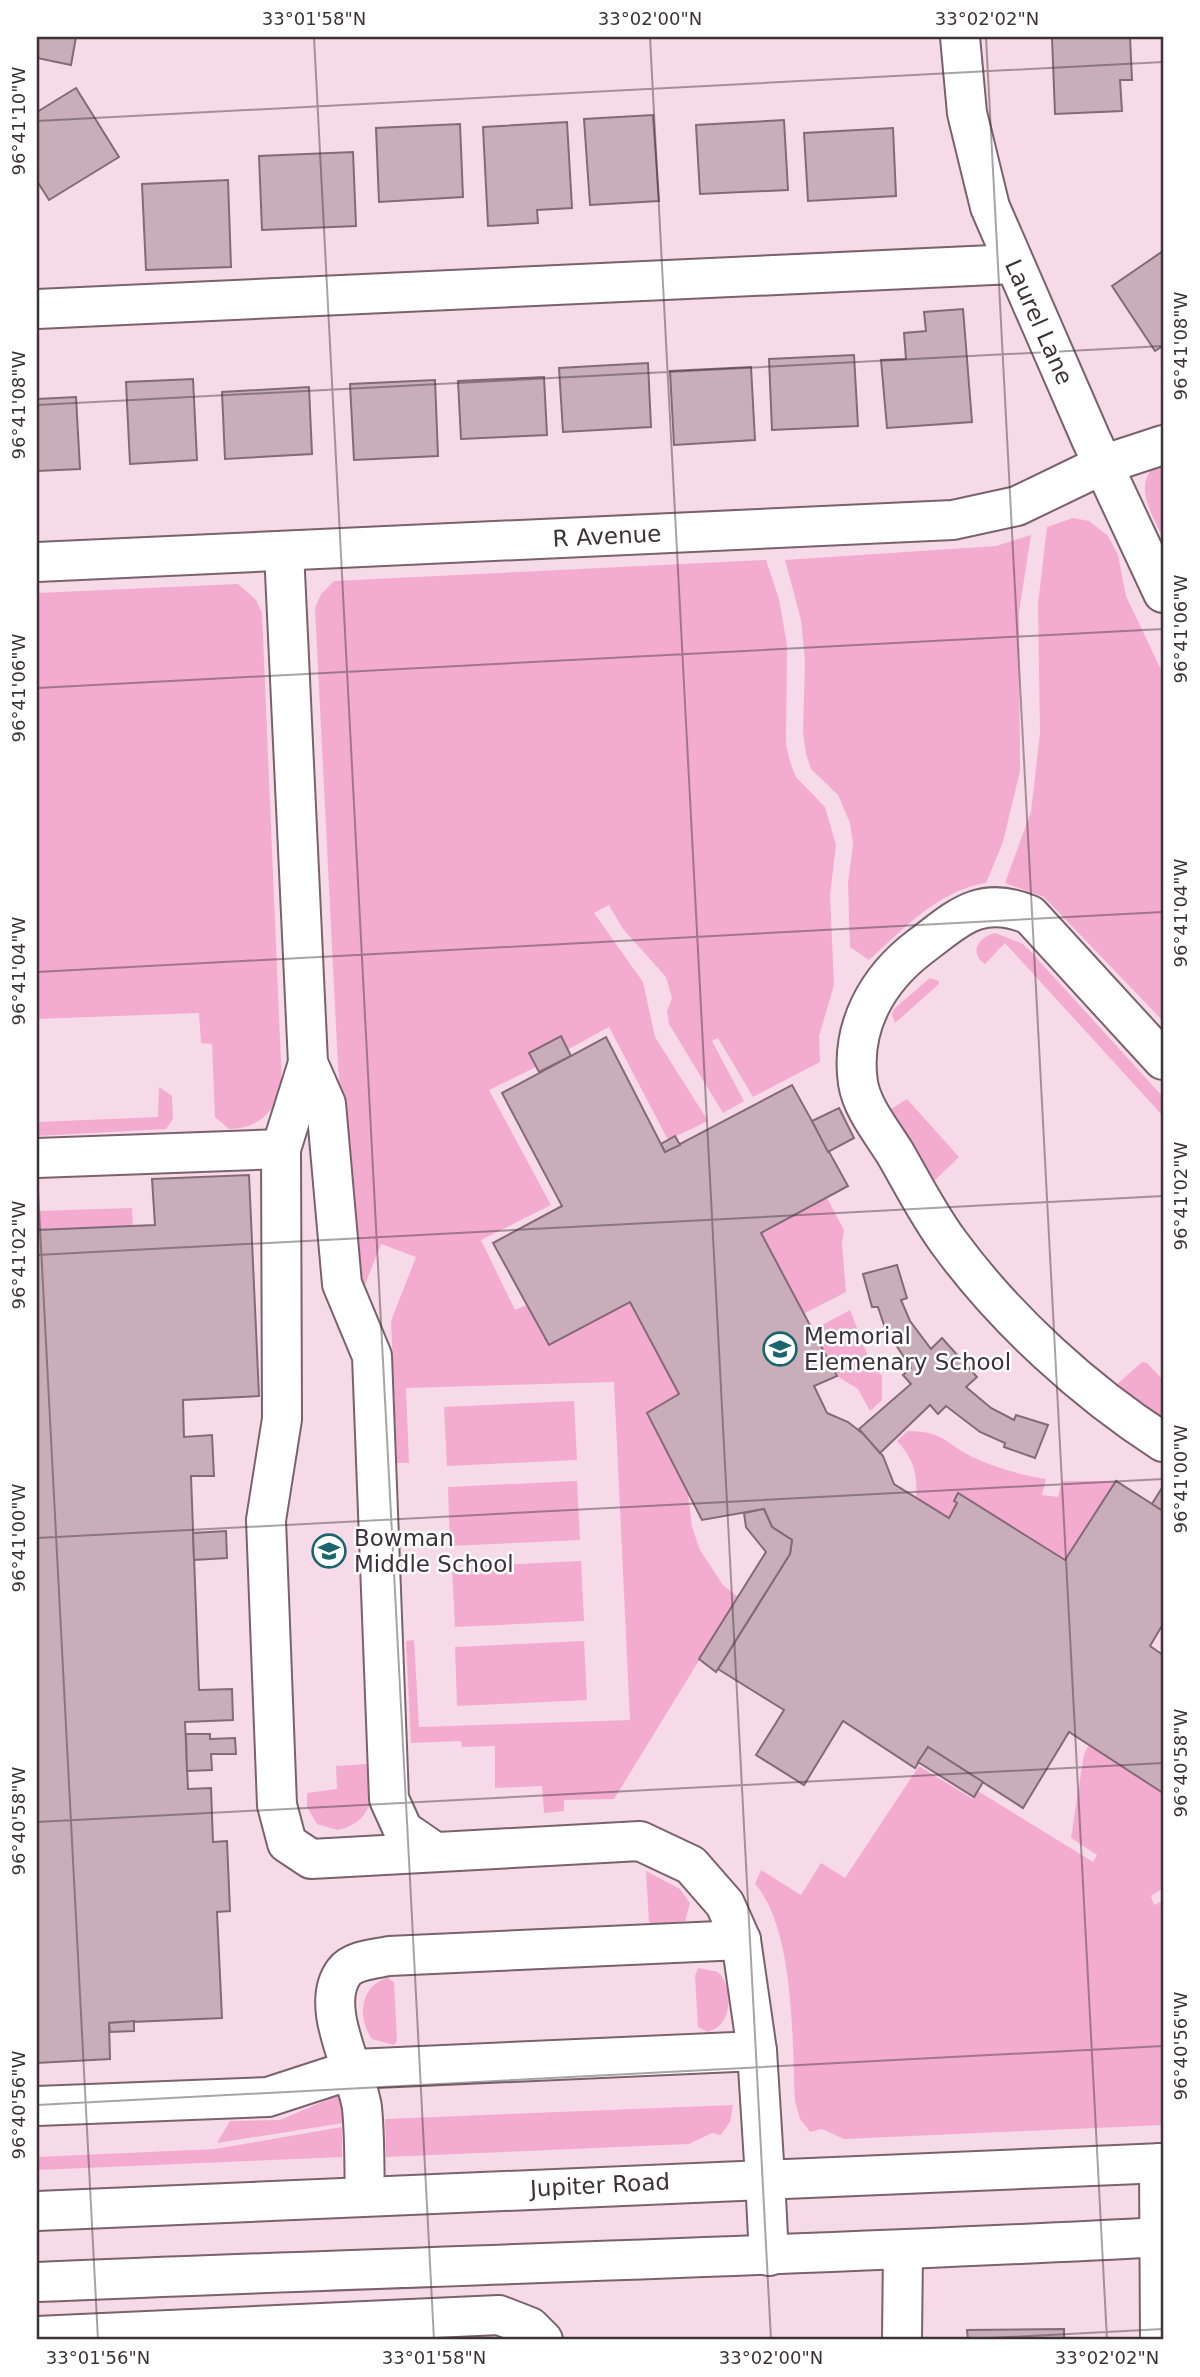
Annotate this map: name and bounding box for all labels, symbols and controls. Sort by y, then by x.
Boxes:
text: 33°01'58"N [262,8,366,29]
text: 33°02'00"N [598,8,702,29]
text: 33°02'02"N [935,8,1039,29]
text: 96°41'10"W [8,66,29,175]
street label: Laurel Lane [1000,256,1078,388]
text: 96°41'08"W [1170,291,1191,400]
text: 96°41'08"W [8,350,29,459]
street label: R Avenue [552,520,662,552]
text: 96°41'06"W [1170,574,1191,683]
text: 96°41'06"W [8,633,29,742]
text: 96°41'04"W [1170,858,1191,967]
text: 96°41'04"W [8,916,29,1025]
text: 96°41'02"W [1170,1141,1191,1250]
text: 96°41'02"W [8,1200,29,1309]
place label: Memorial Elemenary School [804,1323,1011,1375]
school or university icon: Memorial Elemenary School [761,1330,799,1368]
text: 96°41'00"W [1170,1424,1191,1533]
text: 96°41'00"W [8,1483,29,1592]
place label: Bowman Middle School [354,1525,514,1577]
school or university icon: Bowman Middle School [310,1532,348,1570]
text: 96°40'58"W [1170,1708,1191,1817]
text: 96°40'58"W [8,1766,29,1875]
text: 96°40'56"W [1170,1991,1191,2100]
text: 96°40'56"W [8,2050,29,2159]
street label: Jupiter Road [527,2168,671,2202]
text: 33°01'56"N [46,2347,150,2368]
text: 33°01'58"N [382,2347,486,2368]
text: 33°02'00"N [719,2347,823,2368]
text: 33°02'02"N [1055,2347,1159,2368]

